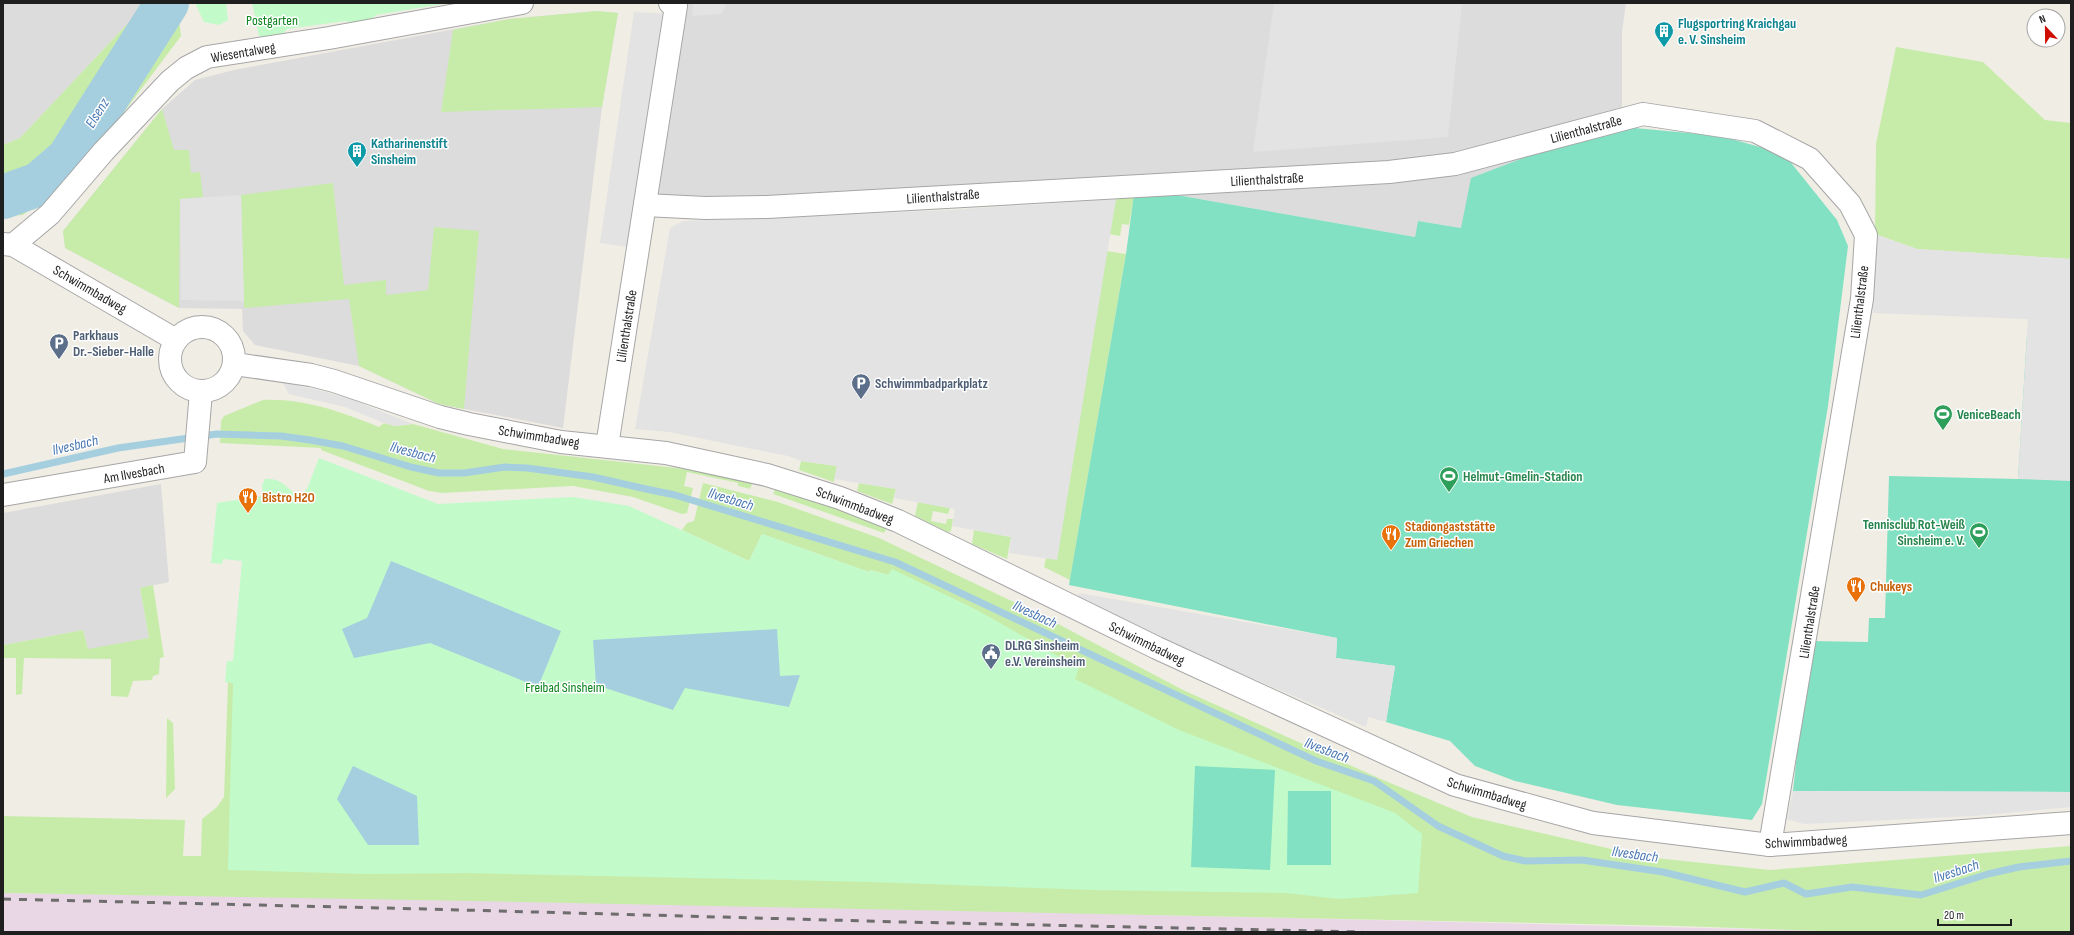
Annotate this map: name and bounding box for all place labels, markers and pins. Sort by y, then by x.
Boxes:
place label: Flugsportring Kraichgau e. V. Sinsheim [1678,15,1796,48]
building icon: Flugsportring Kraichgau e. V. Sinsheim [1653,20,1675,48]
place label: Katharinenstift Sinsheim [371,135,448,168]
building icon: Katharinenstift Sinsheim [346,140,368,168]
place label: Parkhaus Dr.-Sieber-Halle [73,327,154,360]
parking icon: Parkhaus Dr.-Sieber-Halle [48,332,70,360]
parking icon: Schwimmbadparkplatz [850,372,872,400]
place label: Schwimmbadparkplatz [875,375,989,392]
sports icon: VeniceBeach [1932,403,1954,431]
place label: VeniceBeach [1957,406,2021,423]
sports icon: Helmut-Gmelin-Stadion [1438,465,1460,493]
place label: Helmut-Gmelin-Stadion [1463,468,1583,485]
restaurant icon: Bistro H2O [237,486,259,514]
place label: Bistro H2O [262,489,315,506]
place label: Tennisclub Rot-Weiß Sinsheim e. V. [1863,516,1966,549]
place label: Stadiongaststätte Zum Griechen [1405,518,1495,551]
sports icon: Tennisclub Rot-Weiß Sinsheim e. V. [1968,521,1990,549]
restaurant icon: Stadiongaststätte Zum Griechen [1380,523,1402,551]
restaurant icon: Chukeys [1845,575,1867,603]
place label: Chukeys [1870,578,1912,595]
place label: DLRG Sinsheim e.V. Vereinsheim [1005,637,1085,670]
public building icon: DLRG Sinsheim e.V. Vereinsheim [980,642,1002,670]

